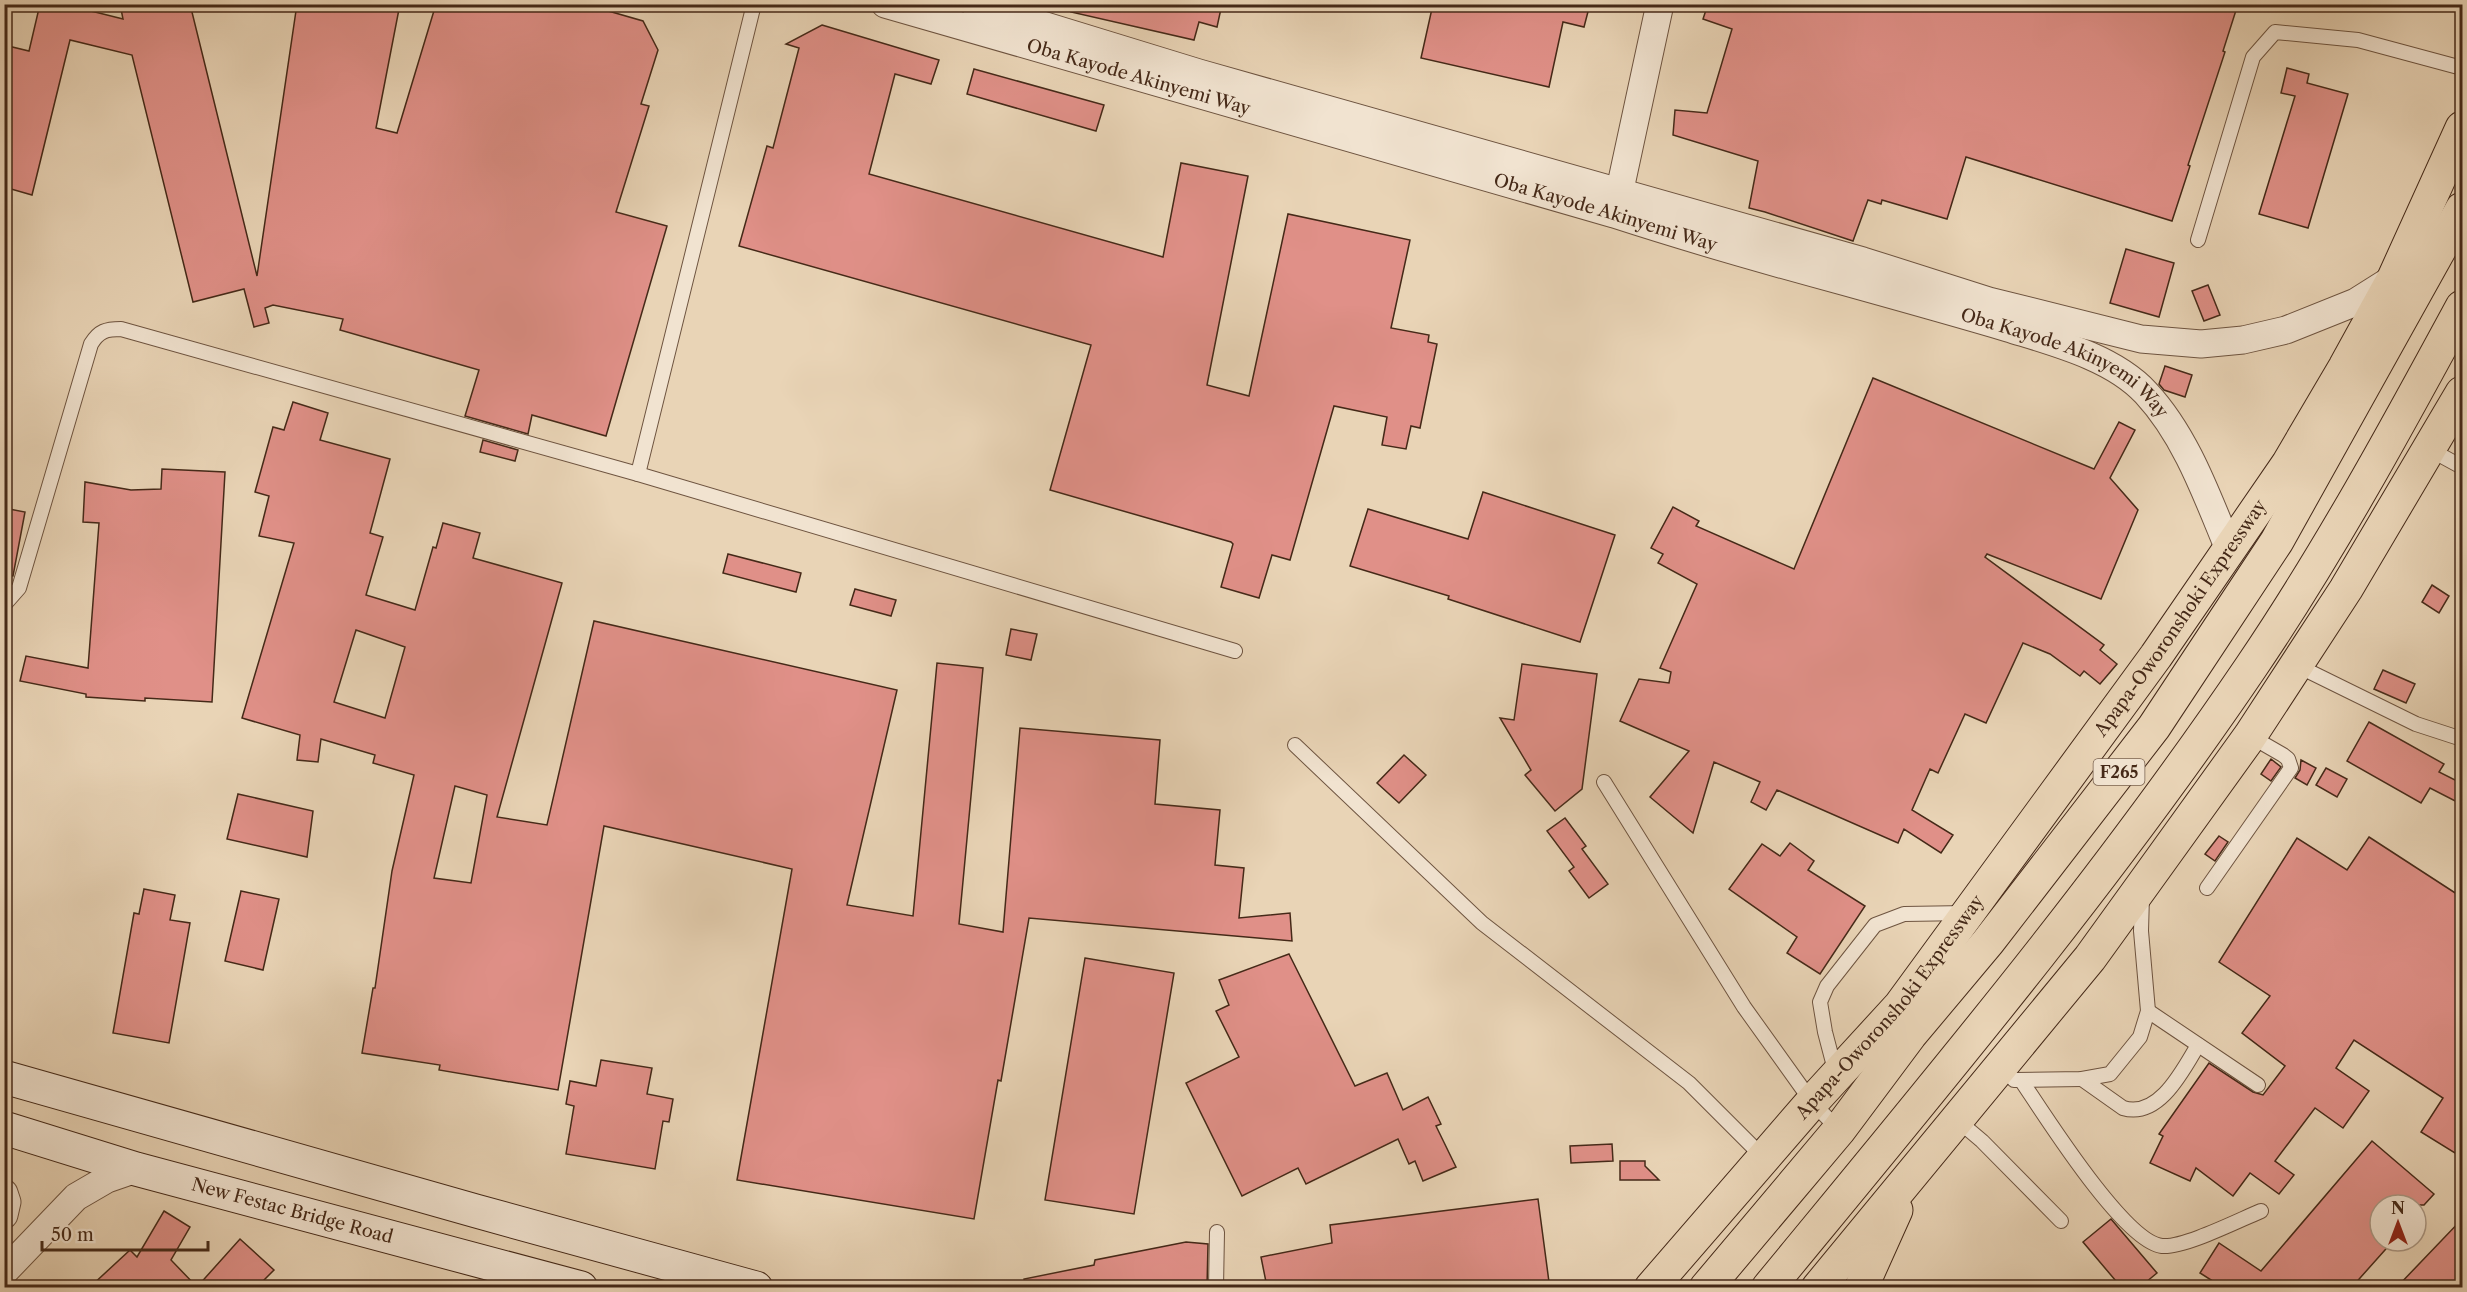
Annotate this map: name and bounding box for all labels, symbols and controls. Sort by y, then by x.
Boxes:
street label: Oba Kayode Akinyemi Way [1024,34,1254,120]
street label: Oba Kayode Akinyemi Way [1491,169,1721,257]
street label: Oba Kayode Akinyemi Way [1958,304,2174,423]
street label: Apapa-Oworonshoki Expressway [2089,495,2272,742]
road number: F265 [2094,759,2144,785]
street label: Apapa-Oworonshoki Expressway [1790,890,1989,1124]
street label: New Festac Bridge Road [189,1173,396,1248]
north arrow [2368,1193,2428,1253]
text: N [2391,1198,2405,1218]
scale bar [42,1214,208,1252]
text: 50 m [51,1224,94,1246]

